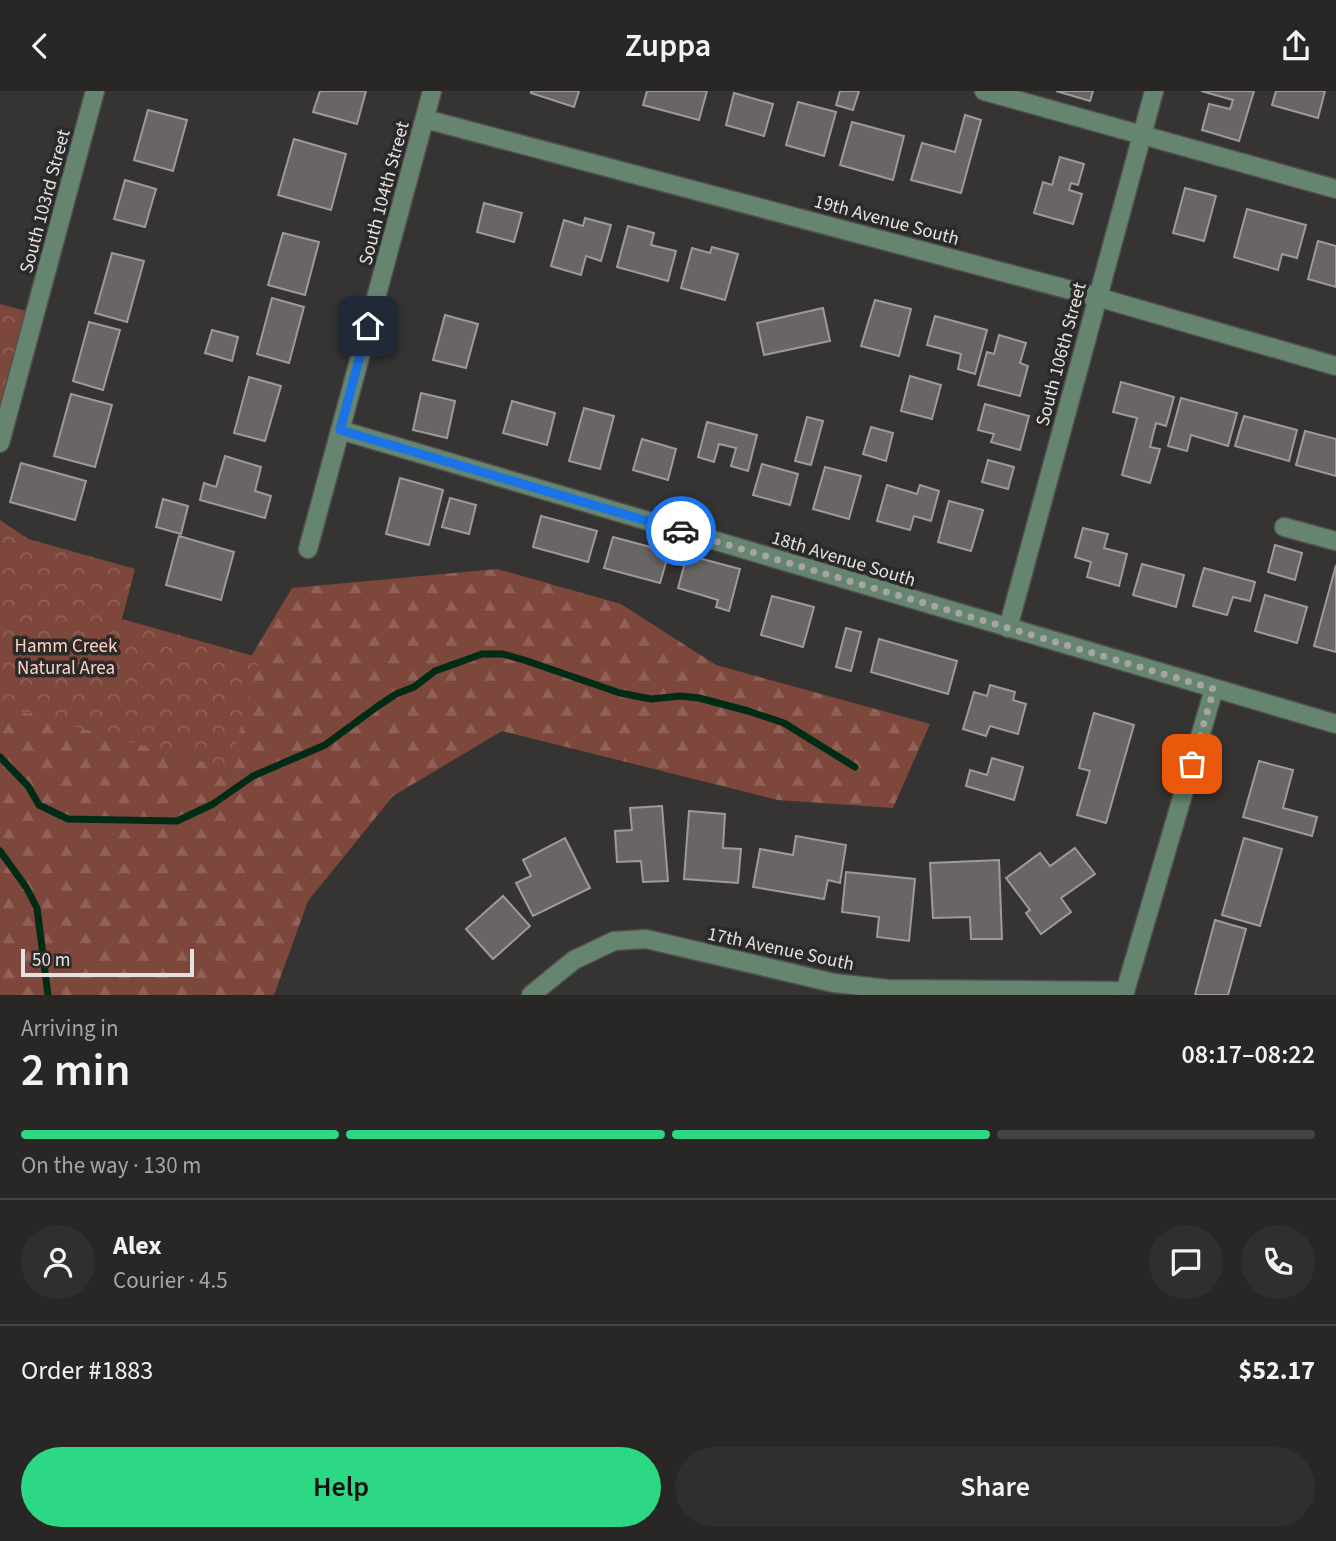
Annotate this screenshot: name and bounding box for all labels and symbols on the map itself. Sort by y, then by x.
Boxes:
street label: South 104th Street [352,118,417,268]
street label: South 103rd Street [13,126,78,276]
street label: 19th Avenue South [811,188,962,253]
street label: South 106th Street [1029,279,1094,429]
pin [338,296,398,356]
courier [646,496,716,566]
street label: 18th Avenue South [768,525,919,594]
park label: Hamm Creek Natural Area [15,633,118,682]
pin [1162,734,1222,794]
street label: 17th Avenue South [705,921,857,978]
scale bar [21,946,194,978]

